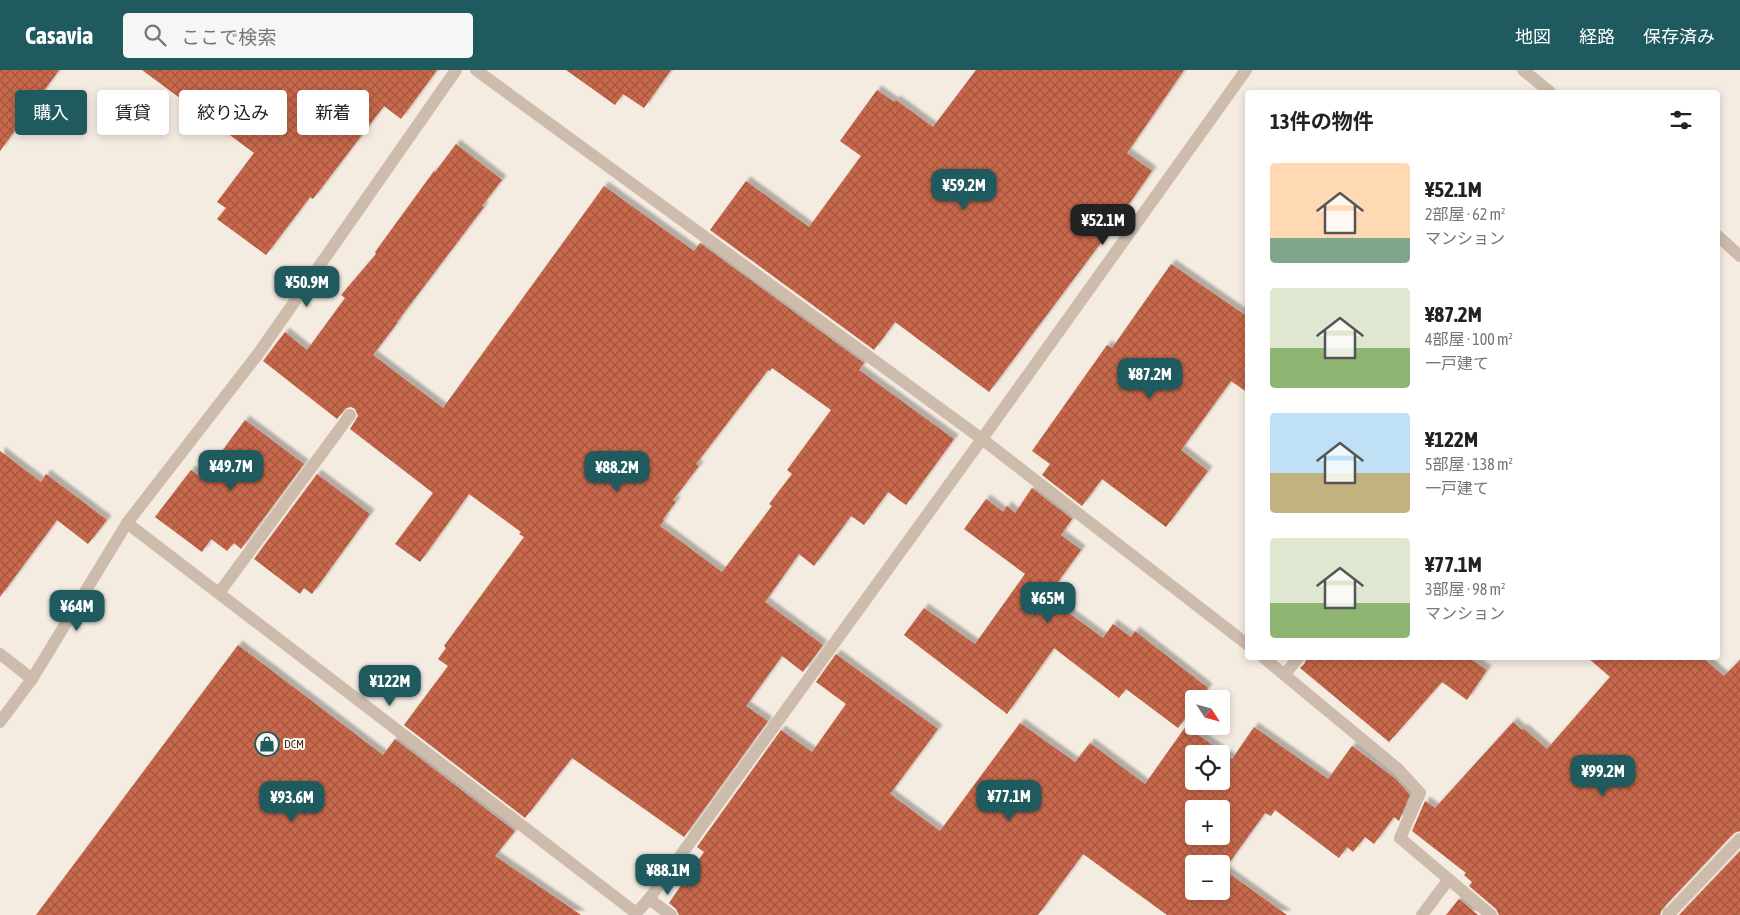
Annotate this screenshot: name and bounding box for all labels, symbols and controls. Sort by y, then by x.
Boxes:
search box [123,13,473,58]
icon: search [141,21,169,49]
text: Casavia [25,22,93,49]
text: ここで検索 [181,26,276,48]
text: 地図 [1515,26,1551,47]
text: 経路 [1579,26,1615,47]
text: 保存済み [1643,26,1715,47]
chip: 購入 [15,90,87,135]
chip: 賃貸 [97,90,169,135]
chip: 絞り込み [179,90,287,135]
chip: 新着 [297,90,369,135]
icon: filters [1667,106,1695,134]
text: 13件の物件 [1270,109,1374,133]
pin: ¥59.2M [923,168,1005,211]
text: ¥59.2M [942,176,986,194]
text: ¥52.1M [1425,177,1482,201]
icon: home [1310,183,1370,243]
pin: ¥52.1M [1062,204,1144,246]
text: 2部屋 · 62 m² [1425,205,1506,223]
text: ¥52.1M [1081,211,1125,229]
text: マンション [1425,229,1505,247]
pin: ¥50.9M [266,266,348,308]
text: ¥50.9M [285,273,329,291]
text: ¥87.2M [1425,302,1482,326]
icon: home [1310,308,1370,368]
text: 4部屋 · 100 m² [1425,330,1513,348]
text: 一戸建て [1425,354,1489,372]
pin: ¥87.2M [1109,358,1191,400]
text: ¥87.2M [1128,365,1172,383]
text: ¥122M [1425,427,1478,451]
icon: home [1310,433,1370,493]
pin: ¥49.7M [190,450,272,492]
pin: ¥88.2M [576,450,658,493]
text: 5部屋 · 138 m² [1425,455,1513,473]
text: ¥49.7M [209,457,253,475]
text: ¥88.2M [595,458,639,476]
text: 一戸建て [1425,479,1489,497]
text: ¥77.1M [1425,552,1482,576]
icon: home [1310,558,1370,618]
text: 3部屋 · 98 m² [1425,580,1506,598]
pin: ¥65M [1018,582,1078,624]
text: ¥65M [1032,589,1064,607]
pin: ¥64M [47,590,107,632]
text: ¥64M [61,597,93,615]
text: マンション [1425,604,1505,622]
pin: ¥122M [355,664,425,707]
text: ¥122M [370,672,410,690]
north arrow [1185,690,1230,735]
map controls [1185,690,1230,900]
shop icon: DCM [254,731,280,757]
place label: DCM [284,737,304,751]
button: locate [1185,745,1230,790]
pin: ¥99.2M [1562,754,1644,797]
text: ¥99.2M [1581,762,1625,780]
pin: ¥93.6M [251,780,333,823]
pin: ¥77.1M [968,780,1050,822]
text: ¥77.1M [987,787,1031,805]
text: ¥93.6M [270,788,314,806]
button: + [1185,800,1230,845]
pin: ¥88.1M [627,854,709,896]
button: − [1185,855,1230,900]
text: ¥88.1M [646,861,690,879]

